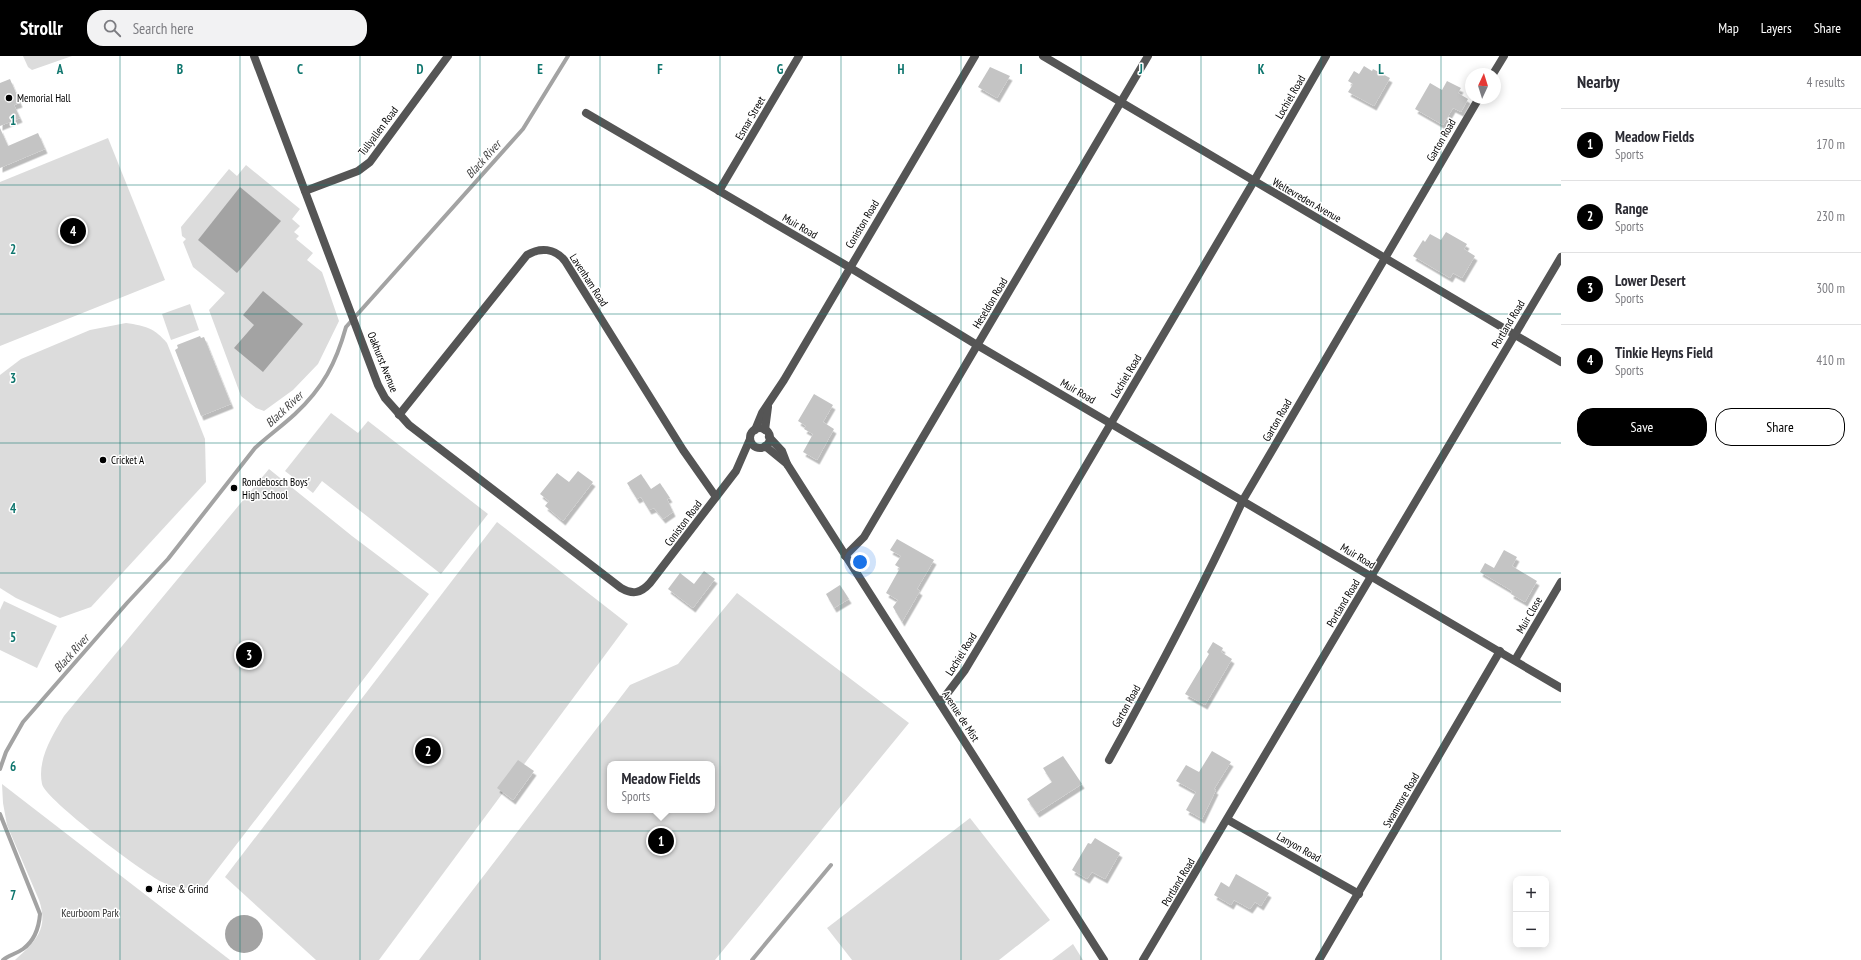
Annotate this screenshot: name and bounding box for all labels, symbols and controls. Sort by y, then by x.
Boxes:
search box [87,10,367,46]
text: Strollr [20,16,63,40]
icon: search [101,17,123,39]
text: Search here [133,19,194,38]
text: Map [1718,19,1739,37]
text: Layers [1761,19,1792,37]
text: Share [1814,19,1841,37]
text: A [56,61,64,78]
text: B [177,61,183,78]
text: C [297,61,303,78]
text: D [417,61,424,78]
text: E [537,61,543,78]
text: F [657,61,663,78]
text: G [777,61,784,78]
text: H [898,61,905,78]
text: I [1019,61,1023,78]
text: J [1138,61,1143,78]
text: K [1258,61,1265,78]
text: L [1378,61,1384,78]
north arrow [1465,68,1501,104]
text: Nearby [1577,71,1620,93]
street label: Lochiel Road [1272,72,1308,121]
text: 4 results [1806,74,1845,91]
place label: Memorial Hall [17,91,71,105]
marker: Memorial Hall [4,93,14,103]
street label: Esmar Street [732,94,768,142]
street label: Tullyallen Road [355,103,401,158]
text: 1 [10,112,16,129]
street label: Garton Road [1423,116,1459,164]
text: Meadow Fields [1615,127,1694,146]
water label: Black River [462,136,505,181]
text: 1 [1587,136,1593,153]
text: 170 m [1816,136,1845,153]
text: Sports [1615,146,1644,163]
street label: Weltevreden Avenue [1270,175,1344,226]
street label: Coniston Road [842,197,882,251]
text: Range [1615,199,1649,218]
text: 2 [1587,208,1593,225]
text: 230 m [1816,208,1845,225]
street label: Muir Road [780,210,820,242]
pin: 4 [60,216,86,246]
text: Sports [1615,218,1644,235]
text: 2 [10,241,16,258]
street label: Lavenham Road [567,251,611,309]
text: Lower Desert [1615,271,1686,290]
street label: Heseldon Road [969,275,1011,331]
text: 3 [1587,280,1593,297]
text: 300 m [1816,280,1845,297]
text: Sports [1615,290,1644,307]
street label: Portland Road [1488,297,1528,350]
street label: Oakhurst Avenue [365,330,402,395]
text: Tinkie Heyns Field [1615,343,1713,362]
street label: Lochiel Road [1108,352,1145,400]
text: 4 [1587,352,1593,369]
text: 410 m [1816,352,1845,369]
text: Sports [1615,362,1644,379]
text: 3 [10,370,16,387]
street label: Muir Road [1058,375,1098,407]
water label: Black River [262,387,307,430]
street label: Garton Road [1259,396,1295,444]
button: Save [1577,408,1707,446]
button: Share [1715,408,1845,446]
place label: Cricket A [111,453,145,467]
marker: Cricket A [98,455,108,465]
place label: Rondebosch Boys' High School [242,475,310,502]
marker: Rondebosch Boys' High School [229,483,239,493]
street label: Coniston Road [661,497,705,549]
text: 4 [10,500,17,517]
street label: Muir Road [1338,540,1378,572]
your location [850,552,870,572]
street label: Portland Road [1323,576,1363,629]
street label: Muir Close [1513,594,1545,636]
text: 5 [10,629,16,646]
water label: Black River [50,630,93,675]
street label: Lochiel Road [942,630,980,678]
pin: 3 [236,640,262,670]
street label: Garton Road [1109,682,1144,730]
street label: Avenue de Mist [939,688,983,744]
pin: 2 [415,736,441,766]
text: 6 [10,758,16,775]
popup [607,761,715,813]
text: Meadow Fields [621,769,701,788]
street label: Swanmore Road [1380,770,1422,830]
text: Sports [621,788,650,805]
pin: 1 [648,826,674,856]
street label: Lanyon Road [1274,829,1324,865]
street label: Portland Road [1158,855,1198,908]
map controls [1513,876,1549,948]
button: + [1513,876,1549,912]
place label: Arise & Grind [157,882,208,896]
marker: Arise & Grind [144,884,154,894]
text: 7 [10,887,16,904]
park label: Keurboom Park [61,906,119,920]
button: − [1513,912,1549,948]

